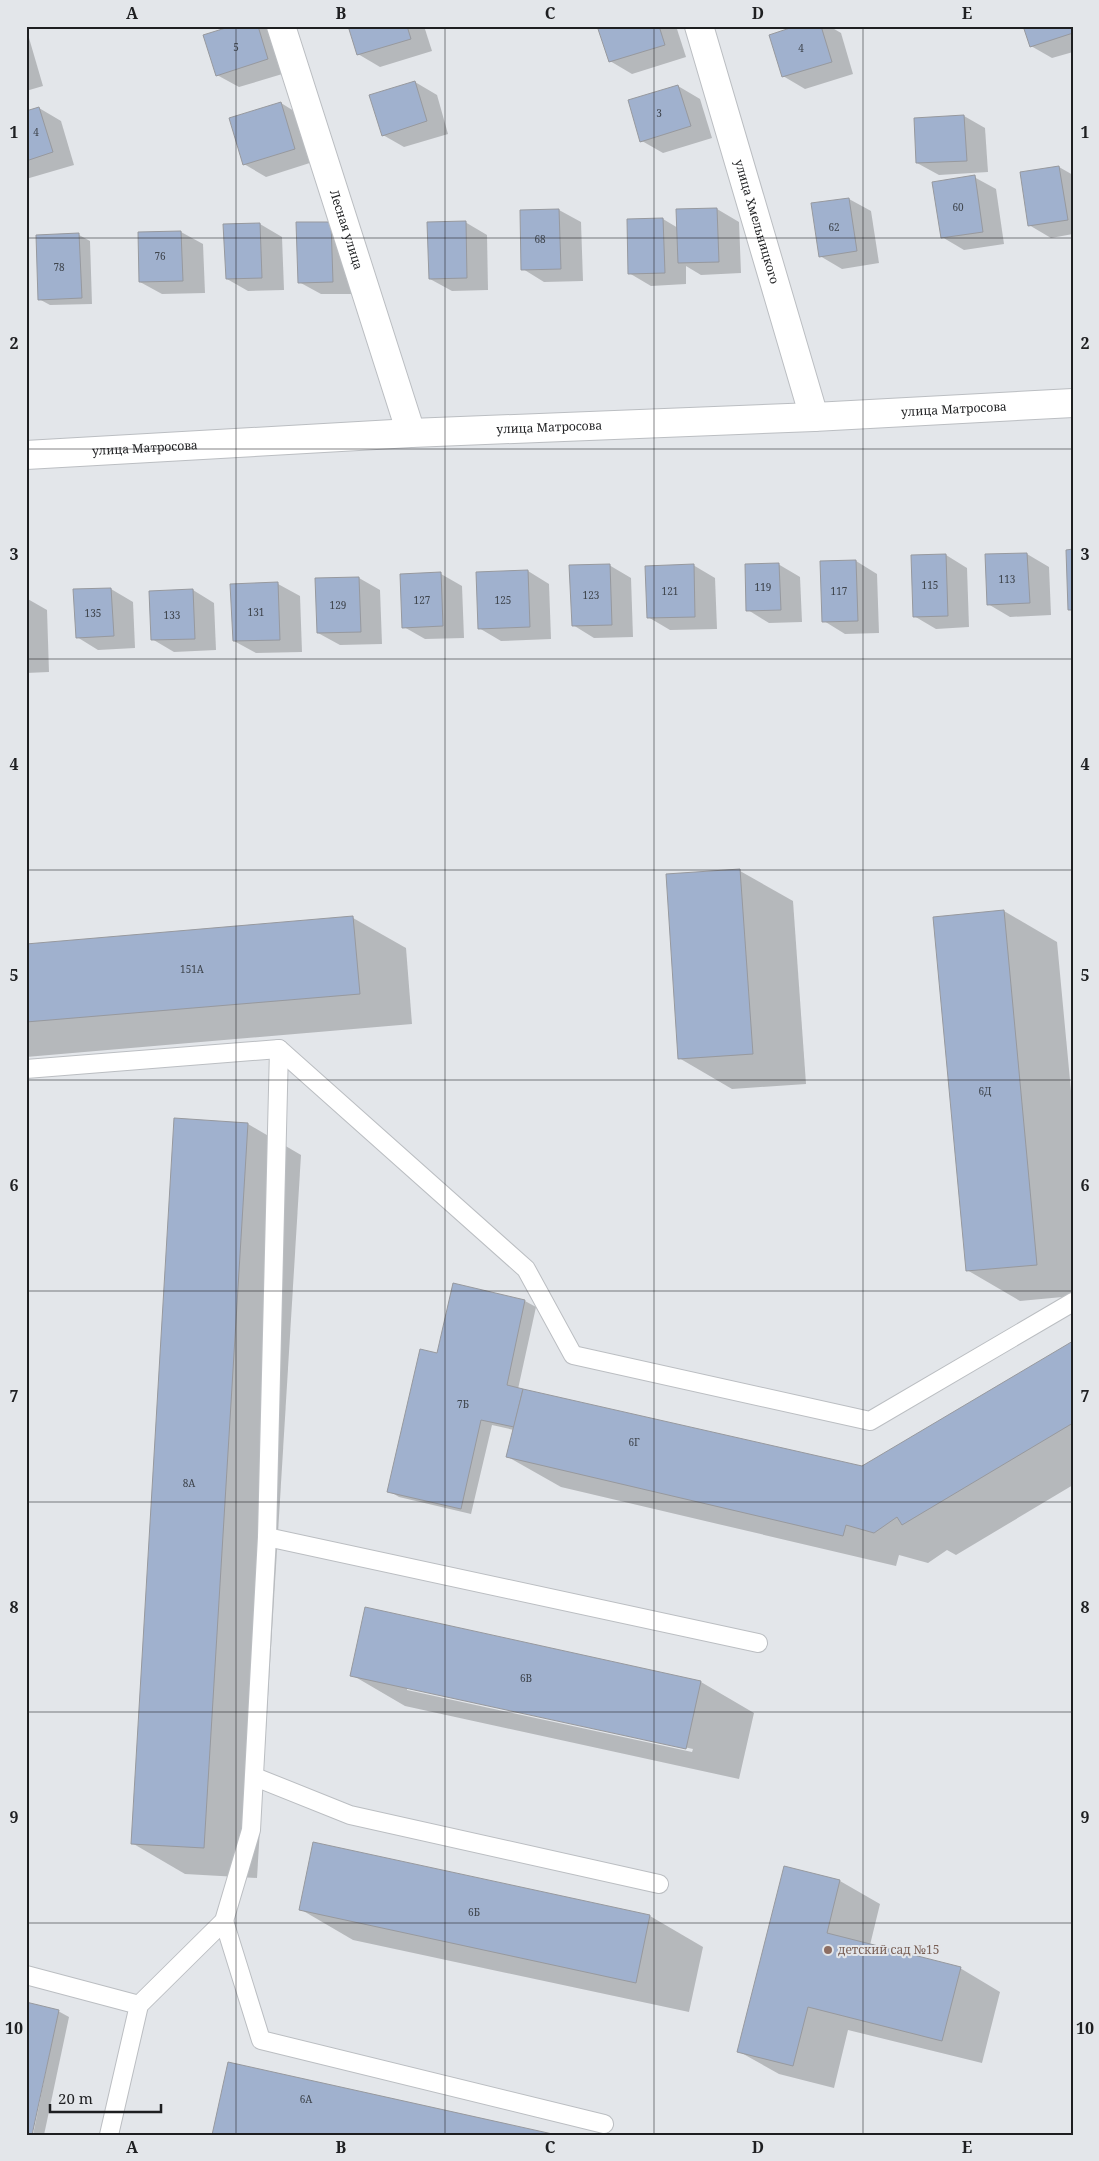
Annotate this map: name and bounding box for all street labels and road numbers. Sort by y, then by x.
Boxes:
street label: улица Хмельницкого [731,157,783,286]
street label: Лесная улица [326,188,367,272]
street label: улица Матросова [901,398,1007,420]
street label: улица Матросова [496,416,603,438]
street label: улица Матросова [91,436,198,459]

